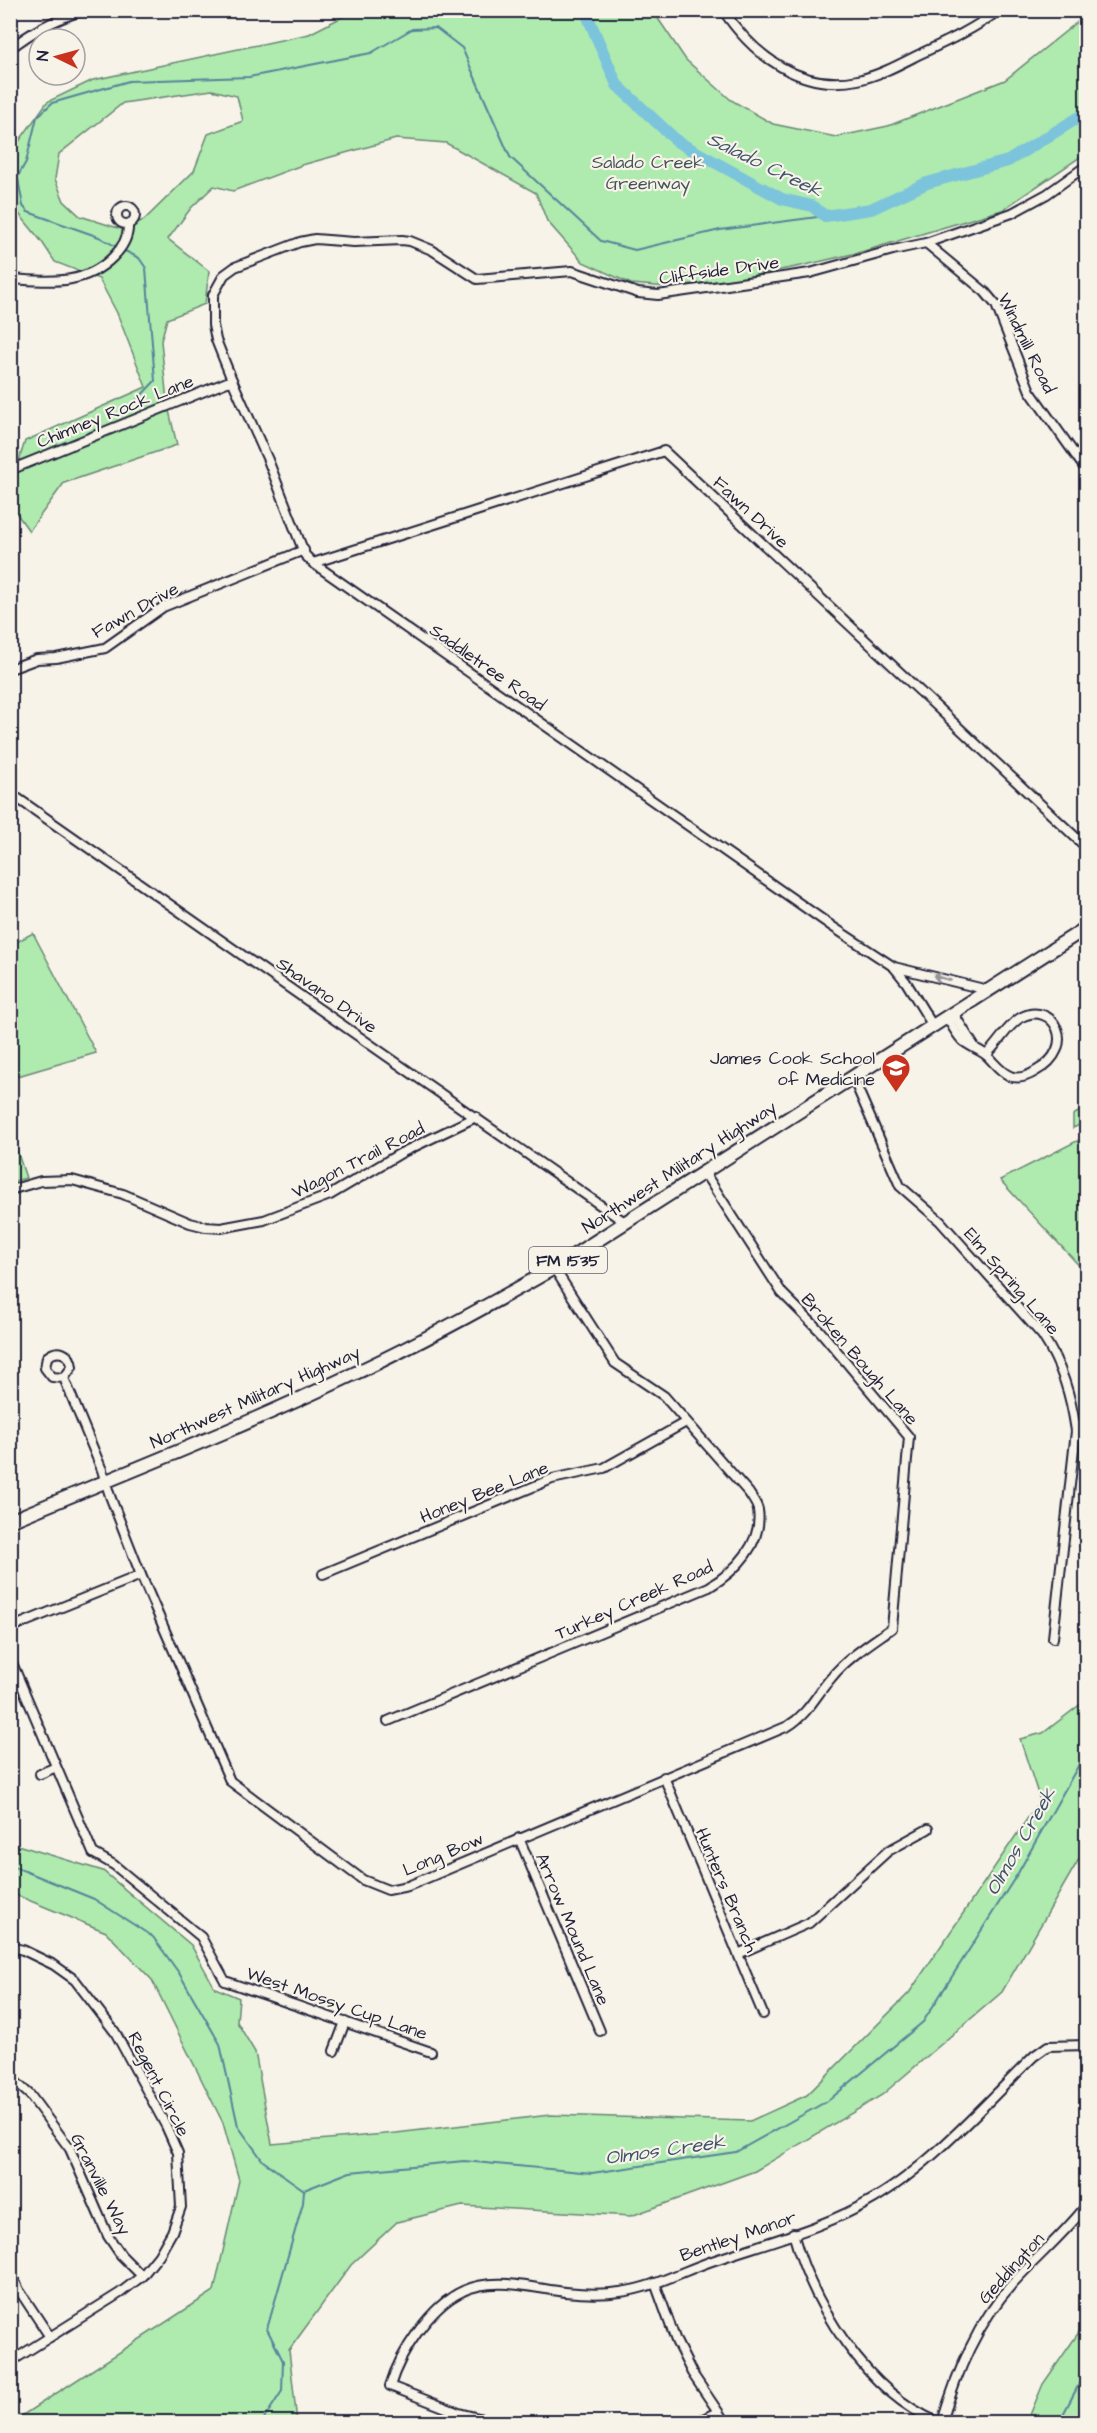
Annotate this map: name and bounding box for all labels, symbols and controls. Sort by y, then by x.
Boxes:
north arrow [27,27,87,87]
text: N [32,50,54,62]
water label: Salado Creek [702,125,828,205]
park label: Salado Creek Greenway [592,150,704,197]
street label: Cliffside Drive [657,250,781,291]
street label: Windmill Road [991,289,1062,398]
street label: Chimney Rock Lane [33,368,198,455]
street label: Fawn Drive [707,471,794,554]
street label: Fawn Drive [87,576,183,645]
street label: Saddletree Road [424,618,551,717]
street label: Shavano Drive [271,951,382,1040]
one-way arrow [932,971,951,983]
place label: James Cook School of Medicine [710,1046,875,1092]
school or university icon: James Cook School of Medicine [880,1052,912,1094]
street label: Northwest Military Highway [577,1095,782,1241]
street label: Wagon Trail Road [287,1116,429,1206]
street label: Elm Spring Lane [957,1222,1065,1341]
road number: FM 1535 [529,1247,607,1273]
street label: Broken Bough Lane [794,1288,924,1432]
street label: Northwest Military Highway [146,1340,365,1456]
street label: Honey Bee Lane [416,1455,553,1531]
street label: Turkey Creek Road [551,1554,717,1647]
water label: Olmos Creek [979,1782,1063,1901]
street label: Hunters Branch [689,1824,764,1957]
street label: Long Bow [399,1826,488,1884]
street label: Arrow Mound Lane [529,1849,616,2009]
street label: West Mossy Cup Lane [243,1961,431,2047]
street label: Regent Circle [121,2028,196,2142]
water label: Olmos Creek [604,2128,727,2172]
street label: Granville Way [63,2129,137,2240]
street label: Bentley Manor [677,2205,800,2269]
street label: Geddington [973,2227,1051,2310]

